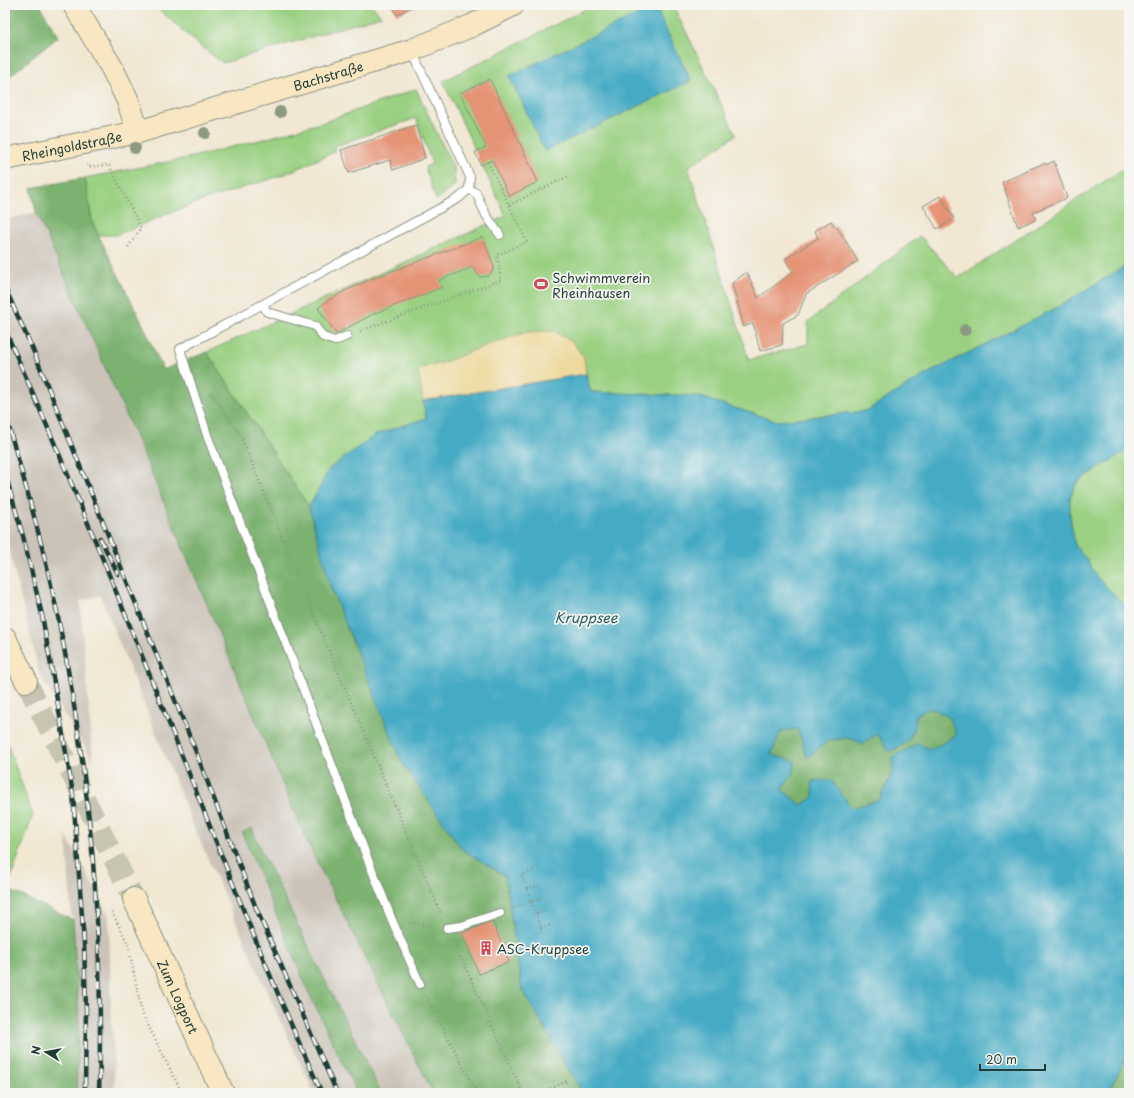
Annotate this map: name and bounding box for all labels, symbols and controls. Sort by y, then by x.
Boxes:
street label: Bachstraße [291,56,365,95]
street label: Rheingoldstraße [20,126,123,165]
place label: Schwimmverein Rheinhausen [552,268,650,302]
sports icon: Schwimmverein Rheinhausen [533,276,549,292]
water label: Kruppsee [554,607,619,628]
place label: ASC-Kruppsee [497,939,589,958]
building icon: ASC-Kruppsee [478,940,494,956]
street label: Zum Logport [153,956,204,1037]
north arrow [26,1032,66,1072]
text: N [27,1044,45,1056]
scale bar [980,1046,1045,1072]
text: 20 m [986,1050,1017,1068]

